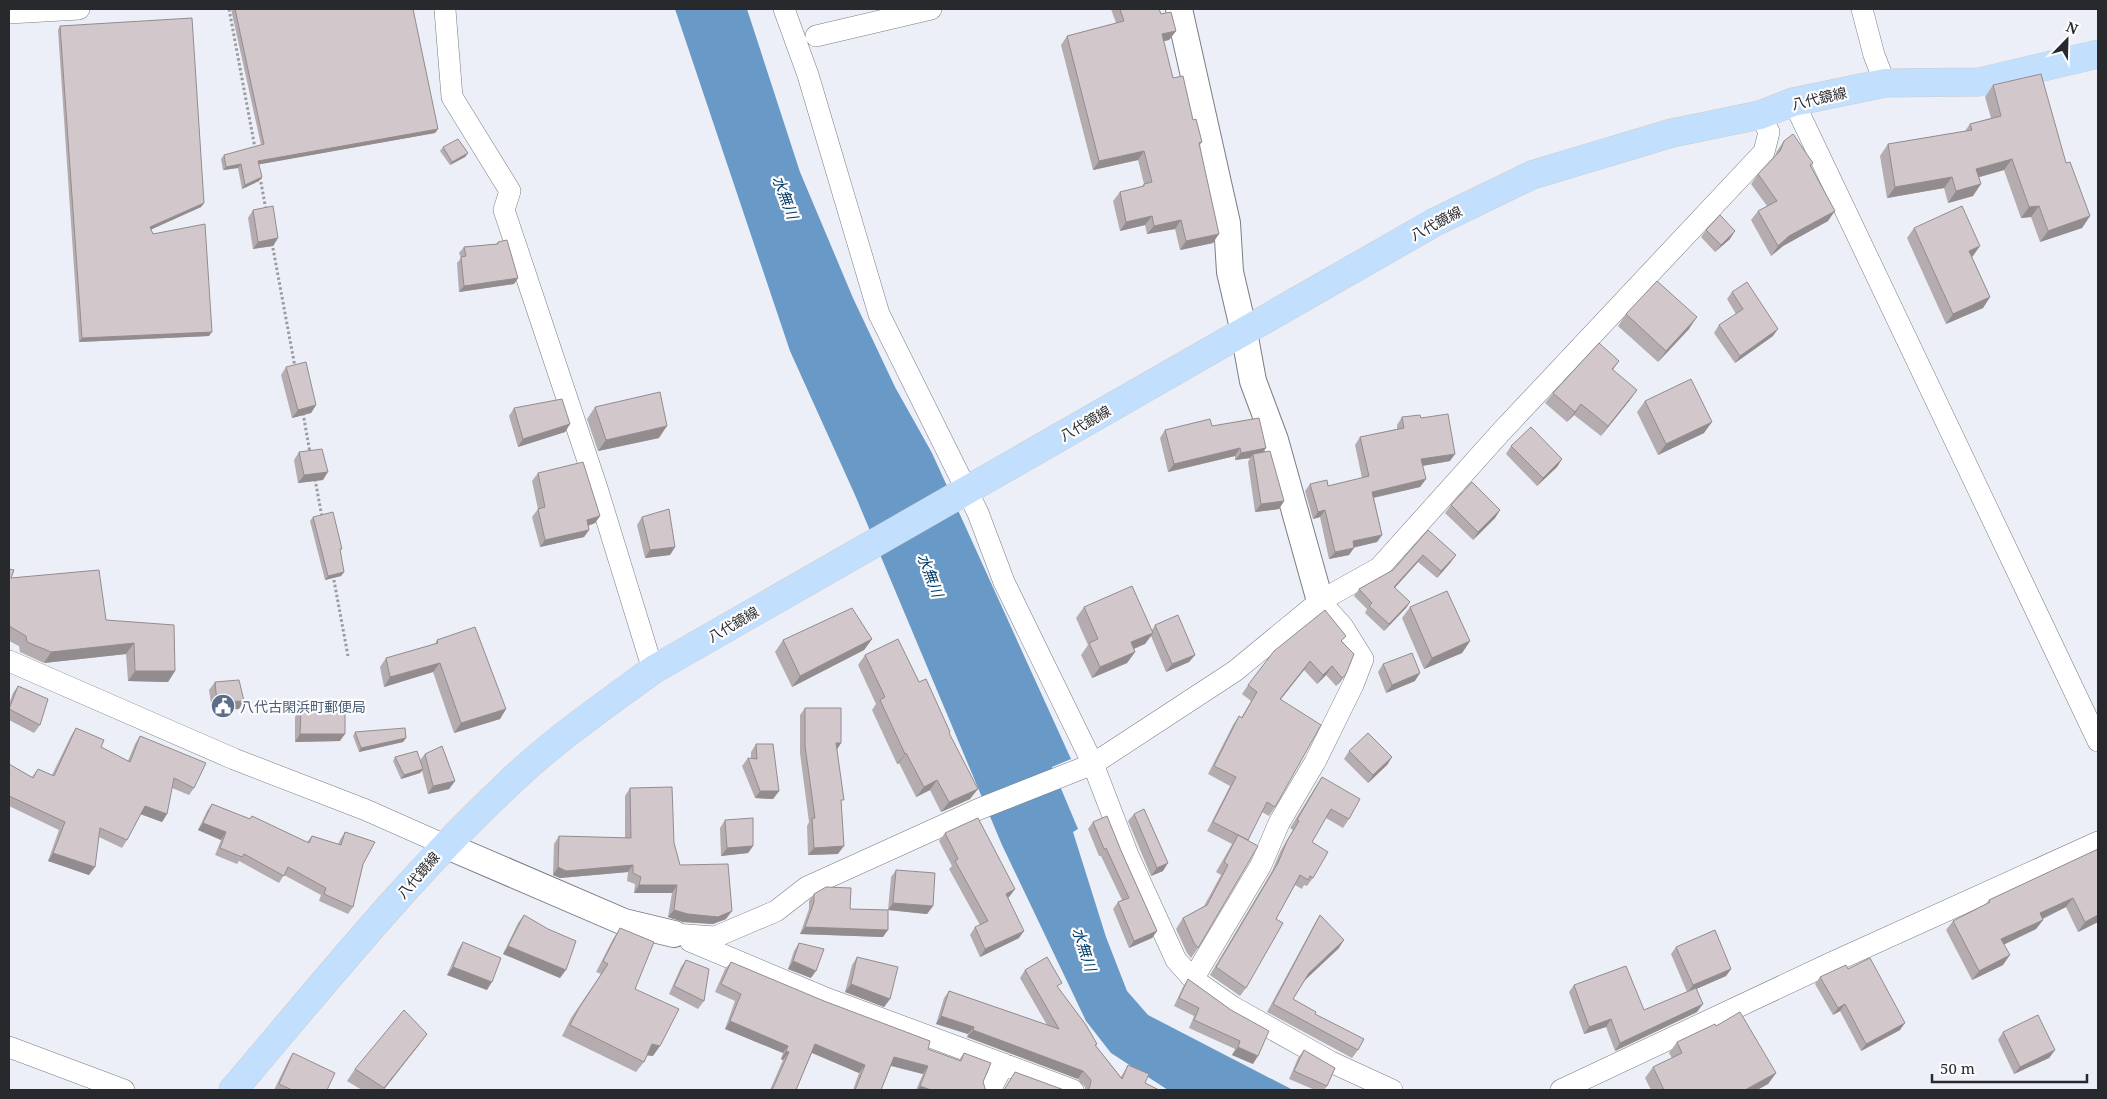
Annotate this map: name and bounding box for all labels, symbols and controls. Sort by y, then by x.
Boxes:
north arrow [2042,15,2092,65]
text: N [2063,17,2081,38]
street label: 八代鏡線 [1790,82,1848,114]
water label: 水無川 [769,172,804,223]
street label: 八代鏡線 [1407,201,1465,245]
street label: 八代鏡線 [1056,401,1114,445]
water label: 水無川 [914,550,949,601]
street label: 八代鏡線 [704,602,762,646]
public building icon: 八代古閑浜町郵便局 [210,693,236,719]
place label: 八代古閑浜町郵便局 [240,697,366,716]
street label: 八代鏡線 [392,848,444,902]
water label: 水無川 [1069,925,1102,975]
scale bar [1932,1052,2087,1084]
text: 50 m [1940,1058,1975,1078]

